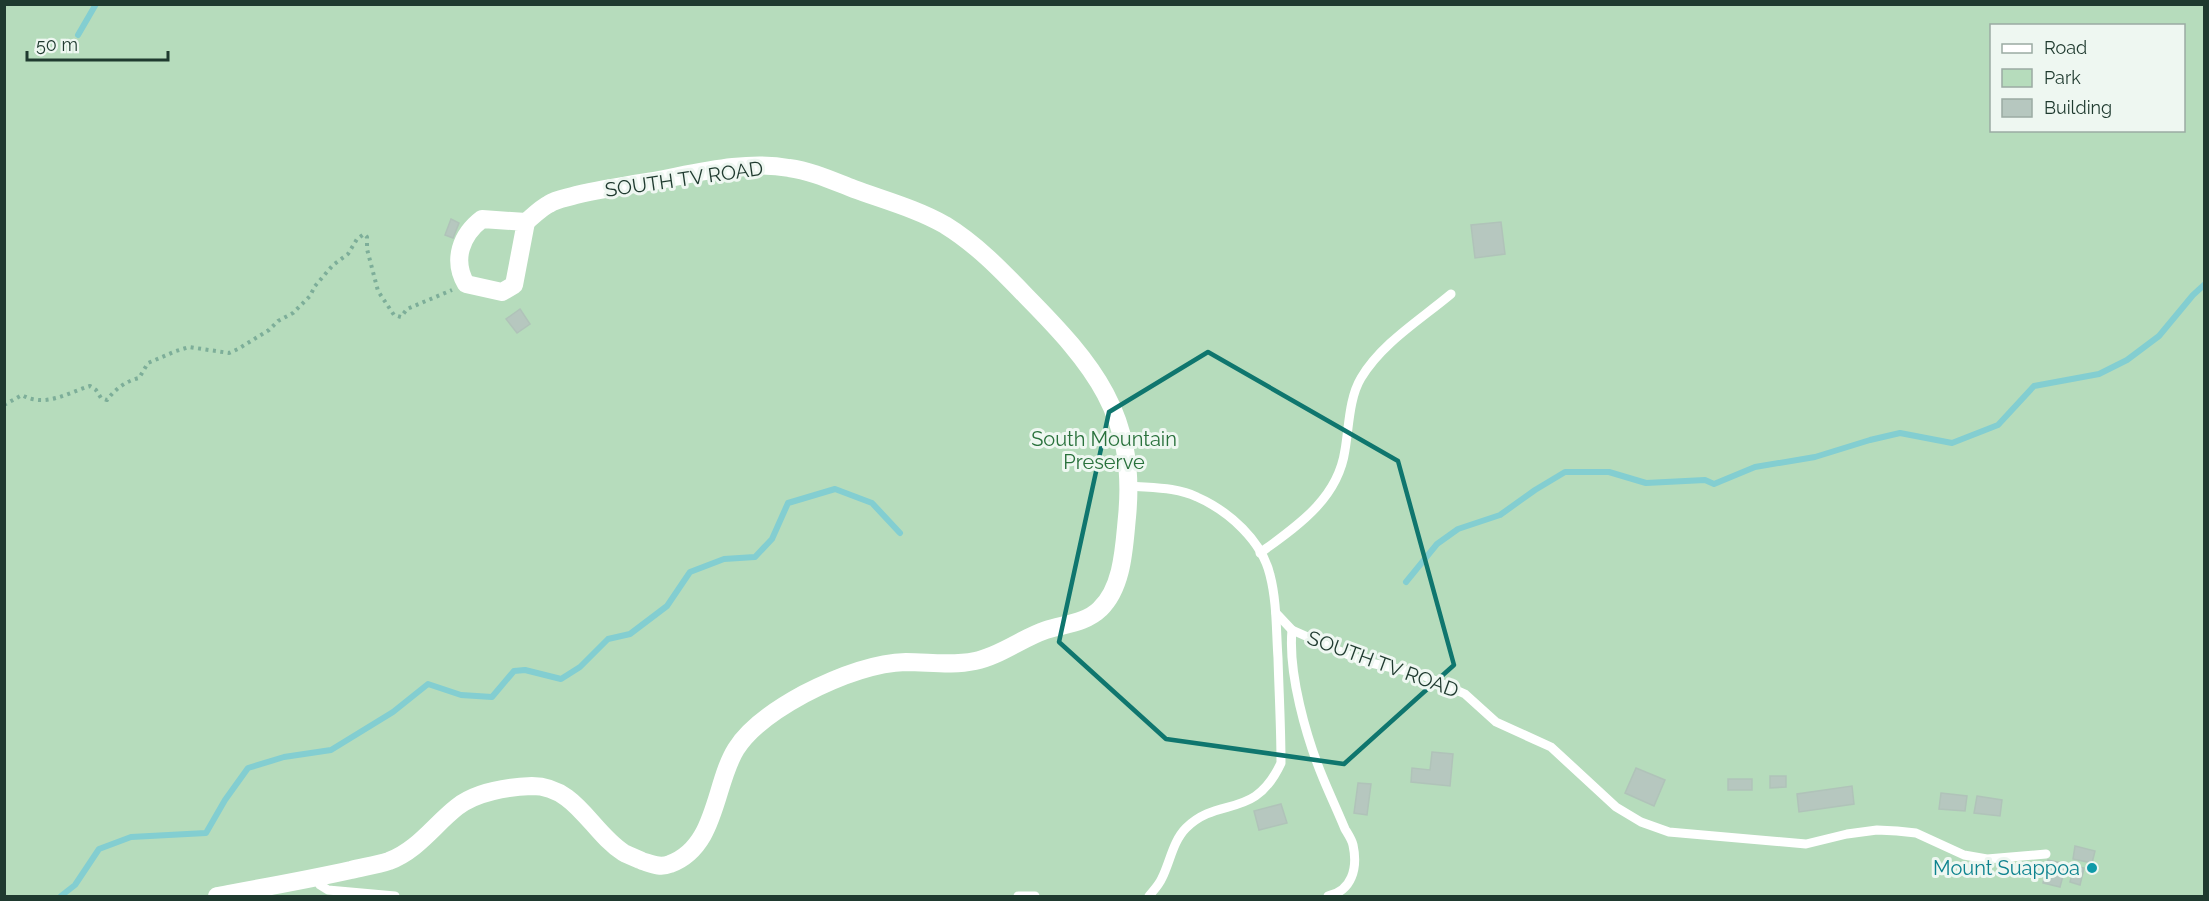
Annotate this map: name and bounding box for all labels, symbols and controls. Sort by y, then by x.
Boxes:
scale bar [27,24,168,62]
legend [1990,24,2185,132]
text: 50 m [36,34,78,55]
text: Road [2044,37,2087,58]
text: Park [2044,67,2081,88]
text: Building [2044,97,2112,118]
street label: SOUTH TV ROAD [603,156,765,202]
park label: South Mountain Preserve [1031,427,1177,474]
street label: SOUTH TV ROAD [1304,625,1462,703]
place label: Mount Suappoa [1933,856,2080,880]
marker: Mount Suappoa [2085,861,2099,875]

